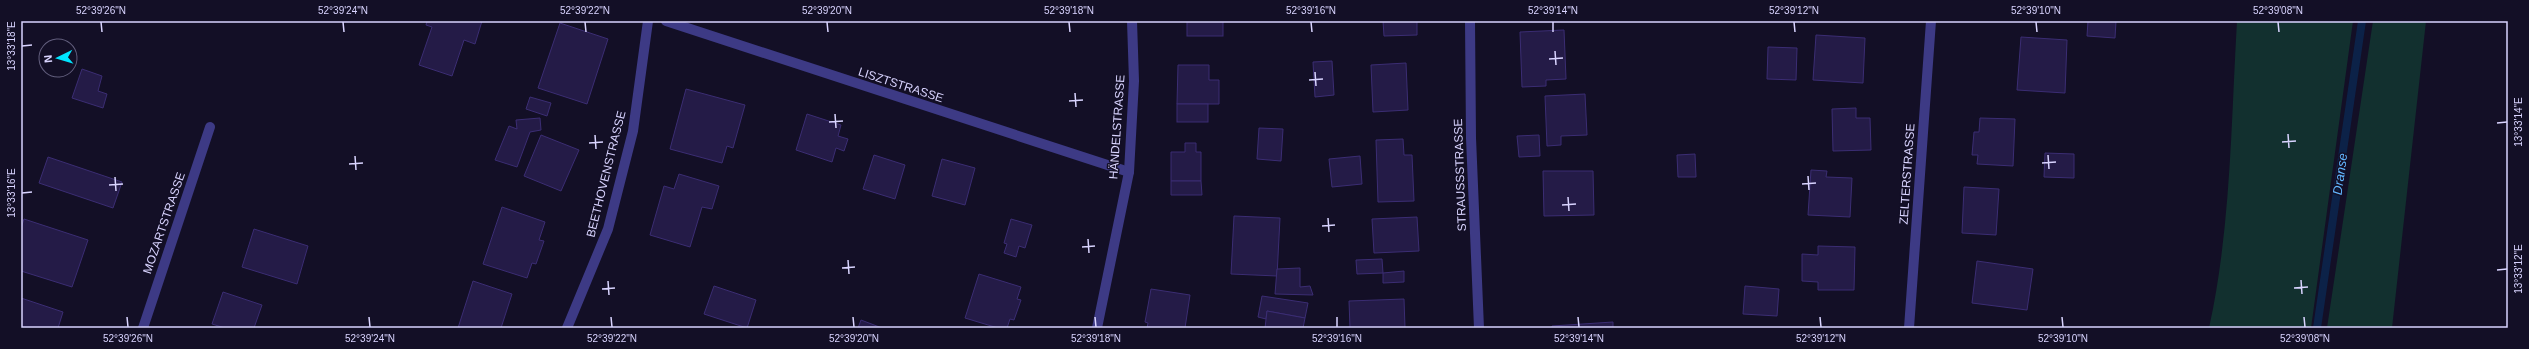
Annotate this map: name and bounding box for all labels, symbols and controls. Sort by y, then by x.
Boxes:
text: 52°39'26"N [76,5,126,16]
text: 52°39'24"N [318,5,368,16]
text: 52°39'22"N [560,5,610,16]
text: 52°39'20"N [802,5,852,16]
text: 52°39'18"N [1044,5,1094,16]
text: 52°39'16"N [1286,5,1336,16]
text: 52°39'14"N [1528,5,1578,16]
text: 52°39'12"N [1769,5,1819,16]
text: 52°39'10"N [2011,5,2061,16]
text: 52°39'08"N [2253,5,2303,16]
text: 13°33'18"E [6,21,17,71]
north arrow [38,38,78,78]
text: N [42,54,54,63]
street label: LISZTSTRASSE [857,65,945,105]
street label: HÄNDELSTRASSE [1106,74,1128,180]
text: 13°33'14"E [2513,97,2524,147]
street label: BEETHOVENSTRASSE [583,109,629,239]
street label: STRAUSSSTRASSE [1451,118,1469,232]
street label: ZELTERSTRASSE [1896,123,1918,225]
water label: Dranse [2330,152,2350,196]
text: 13°33'16"E [6,168,17,218]
street label: MOZARTSTRASSE [140,170,188,276]
text: 13°33'12"E [2513,244,2524,294]
text: 52°39'26"N [103,333,153,344]
text: 52°39'24"N [345,333,395,344]
text: 52°39'22"N [587,333,637,344]
text: 52°39'20"N [829,333,879,344]
text: 52°39'18"N [1071,333,1121,344]
text: 52°39'16"N [1312,333,1362,344]
text: 52°39'14"N [1554,333,1604,344]
text: 52°39'12"N [1796,333,1846,344]
text: 52°39'10"N [2038,333,2088,344]
text: 52°39'08"N [2280,333,2330,344]

